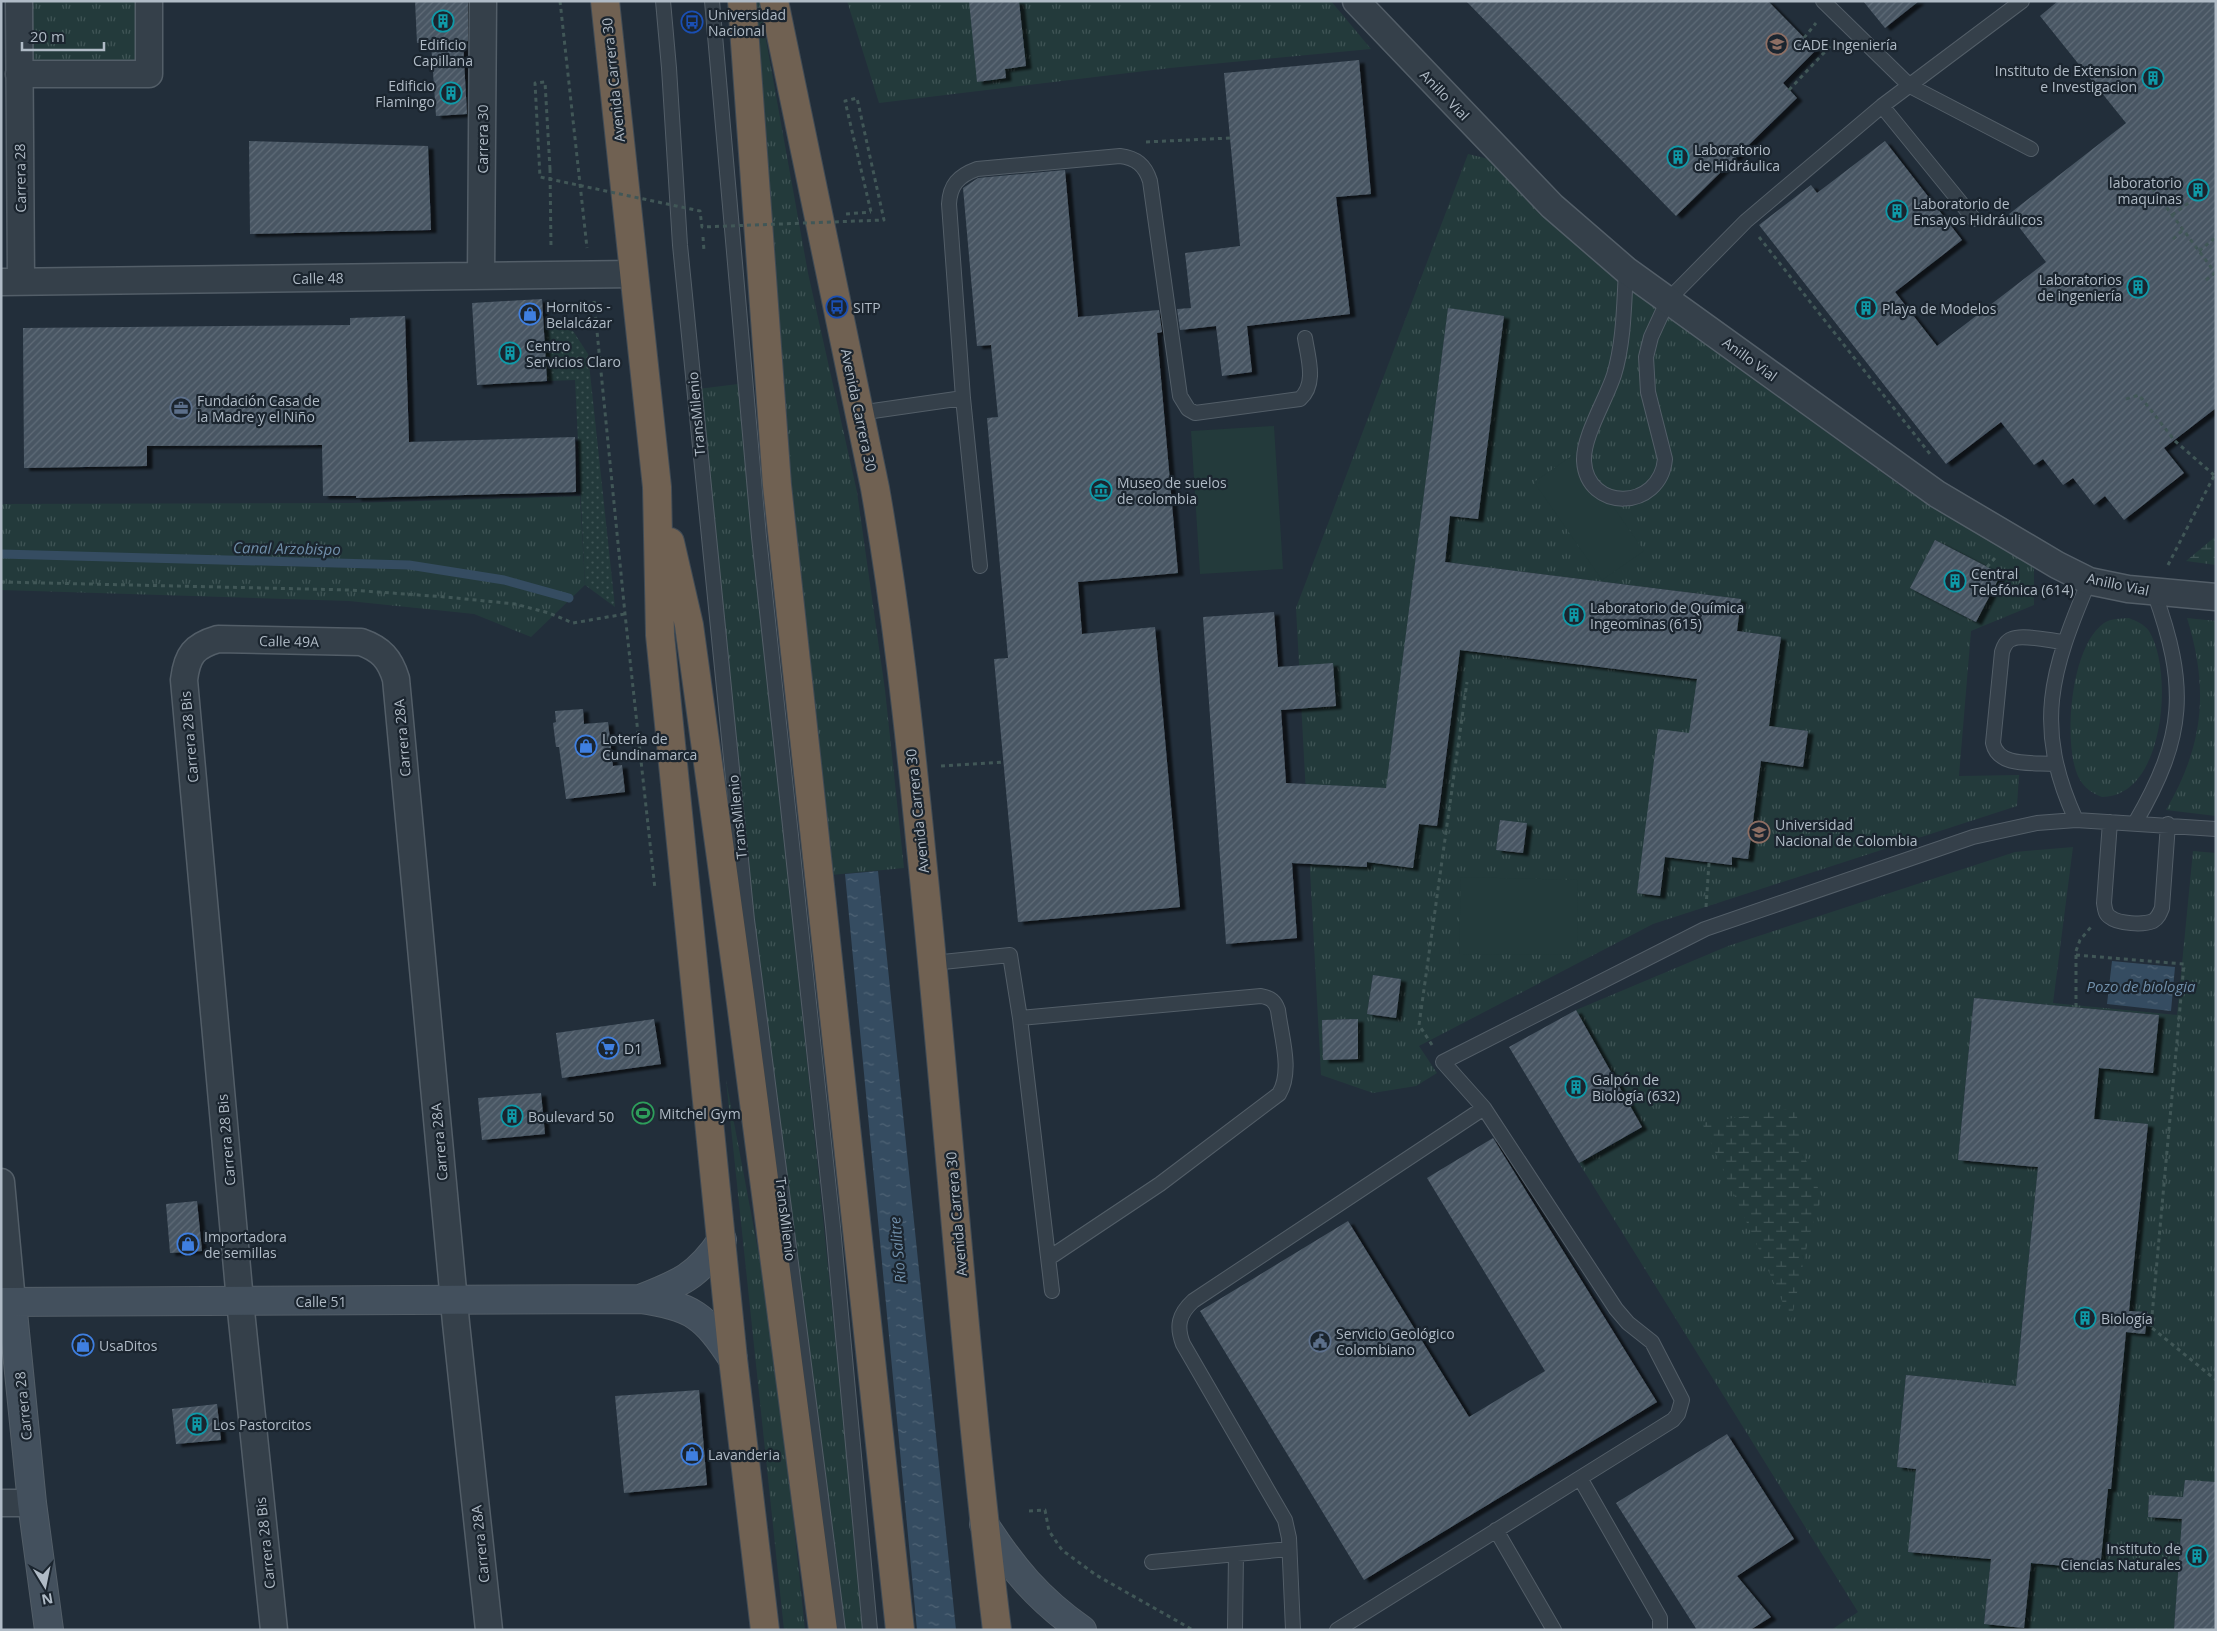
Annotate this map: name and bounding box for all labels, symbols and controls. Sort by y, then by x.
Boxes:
place label: Universidad Nacional [708,5,786,40]
building icon: Edificio Capillana [431,9,455,33]
bus stop icon: Universidad Nacional [680,10,704,34]
street label: Avenida Carrera 30 [597,17,629,143]
scale bar [22,20,105,52]
text: 20 m [30,26,65,46]
school or university icon: CADE Ingeniería [1765,32,1789,56]
place label: Edificio Capillana [413,35,473,70]
place label: CADE Ingeniería [1793,35,1897,54]
place label: Instituto de Extension e Investigacion [1995,61,2137,96]
street label: Anillo Vial [1416,66,1474,124]
building icon: Instituto de Extension e Investigacion [2141,66,2165,90]
place label: Edificio Flamingo [375,76,435,111]
building icon: Edificio Flamingo [439,81,463,105]
street label: Carrera 30 [473,104,492,174]
place label: Laboratorio de Hidráulica [1694,140,1780,175]
street label: Carrera 28 [10,143,30,213]
building icon: Laboratorio de Hidráulica [1666,145,1690,169]
place label: laboratorio maquinas [2109,173,2182,208]
building icon: laboratorio maquinas [2186,178,2210,202]
place label: Laboratorio de Ensayos Hidráulicos [1913,194,2043,229]
building icon: Laboratorio de Ensayos Hidráulicos [1885,199,1909,223]
street label: Calle 48 [292,268,344,288]
place label: Laboratorios de ingeniería [2037,270,2122,305]
building icon: Laboratorios de ingeniería [2126,275,2150,299]
bus stop icon: SITP [825,295,849,319]
building icon: Playa de Modelos [1854,296,1878,320]
place label: Hornitos - Belalcázar [546,297,613,332]
place label: SITP [853,298,881,317]
place label: Playa de Modelos [1882,299,1997,318]
shop icon: Hornitos - Belalcázar [518,302,542,326]
street label: Anillo Vial [1719,333,1781,385]
place label: Centro Servicios Claro [526,336,621,371]
building icon: Centro Servicios Claro [498,341,522,365]
street label: Avenida Carrera 30 [837,347,881,473]
street label: TransMilenio [683,371,709,457]
place label: Fundación Casa de la Madre y el Niño [197,391,320,426]
office icon: Fundación Casa de la Madre y el Niño [169,396,193,420]
place label: Museo de suelos de colombia [1117,473,1227,508]
museum icon: Museo de suelos de colombia [1089,478,1113,502]
water label: Canal Arzobispo [233,537,341,559]
place label: Central Telefónica (614) [1971,564,2074,599]
street label: Anillo Vial [2085,568,2151,600]
building icon: Central Telefónica (614) [1943,569,1967,593]
place label: Laboratorio de Química Ingeominas (615) [1590,598,1744,633]
building icon: Laboratorio de Química Ingeominas (615) [1562,603,1586,627]
street label: Calle 49A [259,631,319,651]
street label: Carrera 28 Bis [176,690,202,784]
street label: Carrera 28A [389,698,415,778]
place label: Lotería de Cundinamarca [602,729,697,764]
shop icon: Lotería de Cundinamarca [574,734,598,758]
street label: Avenida Carrera 30 [901,748,933,874]
street label: TransMilenio [723,774,751,860]
place label: Universidad Nacional de Colombia [1775,815,1918,850]
school or university icon: Universidad Nacional de Colombia [1747,820,1771,844]
water label: Pozo de biologia [2086,976,2196,996]
supermarket icon: D1 [596,1036,620,1060]
place label: D1 [624,1039,642,1058]
place label: Galpón de Biología (632) [1592,1070,1680,1105]
building icon: Galpón de Biología (632) [1564,1075,1588,1099]
street label: Carrera 28 Bis [213,1093,239,1187]
sports icon: Mitchel Gym [631,1101,655,1125]
street label: Carrera 28A [426,1102,452,1182]
building icon: Boulevard 50 [500,1104,524,1128]
place label: Mitchel Gym [659,1104,741,1123]
place label: Boulevard 50 [528,1107,614,1126]
street label: Avenida Carrera 30 [941,1151,971,1277]
street label: TransMilenio [771,1176,801,1262]
water label: Río Salitre [884,1215,910,1284]
place label: Importadora de semillas [204,1227,287,1262]
shop icon: Importadora de semillas [176,1232,200,1256]
street label: Calle 51 [295,1292,347,1311]
building icon: Biología [2073,1306,2097,1330]
place label: Biología [2101,1309,2153,1328]
place label: Servicio Geológico Colombiano [1336,1324,1455,1359]
public building icon: Servicio Geológico Colombiano [1308,1329,1332,1353]
shop icon: UsaDitos [71,1333,95,1357]
place label: UsaDitos [99,1336,158,1355]
street label: Carrera 28 [10,1371,36,1441]
building icon: Los Pastorcitos [185,1412,209,1436]
place label: Los Pastorcitos [213,1415,312,1434]
shop icon: Lavanderia [680,1442,704,1466]
place label: Lavanderia [708,1445,780,1464]
street label: Carrera 28 Bis [251,1496,279,1590]
street label: Carrera 28A [466,1504,494,1584]
place label: Instituto de Ciencias Naturales [2060,1539,2181,1574]
building icon: Instituto de Ciencias Naturales [2185,1544,2209,1568]
north arrow [20,1561,70,1611]
text: N [40,1589,55,1610]

